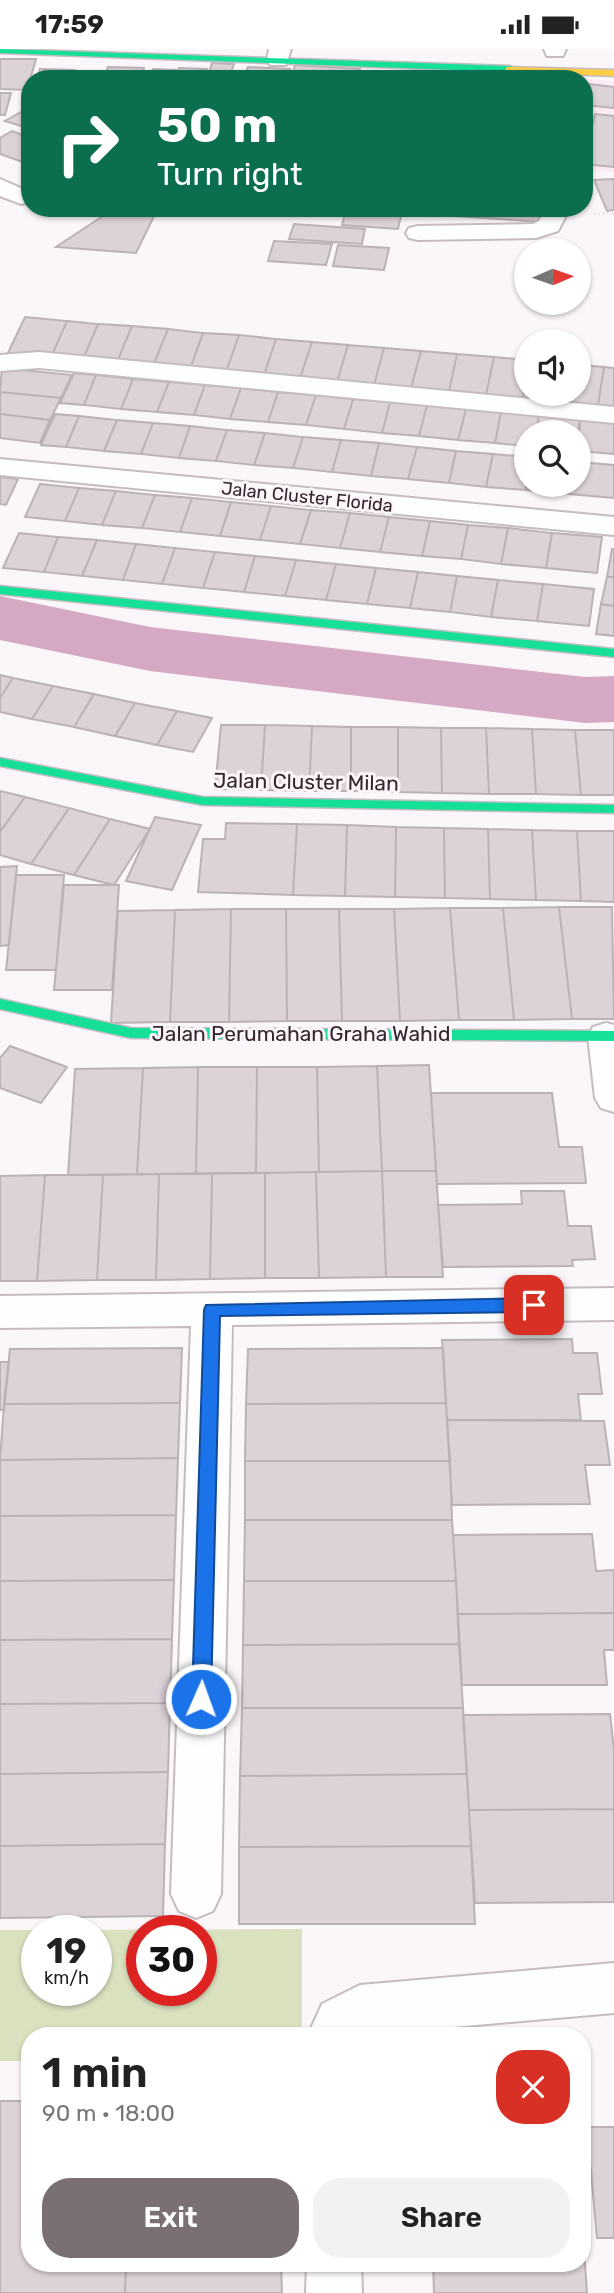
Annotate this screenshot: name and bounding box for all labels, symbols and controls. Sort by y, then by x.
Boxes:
text: 17:59 [35,9,104,40]
text: 50 m [157,96,277,154]
icon: right [42,98,133,189]
text: Turn right [157,155,302,193]
north arrow [514,238,592,315]
map controls [514,238,591,497]
button: sound [514,329,591,406]
button: search [514,420,591,497]
street label: Jalan Cluster Florida [220,477,394,517]
street label: Jalan Cluster Milan [213,767,399,796]
street label: Jalan Perumahan Graha Wahid [152,1021,450,1046]
pin [504,1275,564,1335]
icon: arrive [515,1286,553,1324]
position arrow [164,1662,238,1736]
speed limit sign: 30 [126,1915,217,2006]
text: 19 [47,1930,86,1972]
text: km/h [44,1967,89,1989]
text: 1 min [42,2048,148,2098]
button: close [496,2050,570,2124]
text: 90 m · 18:00 [42,2099,175,2127]
button: Exit [42,2178,299,2258]
button: Share [313,2178,570,2258]

